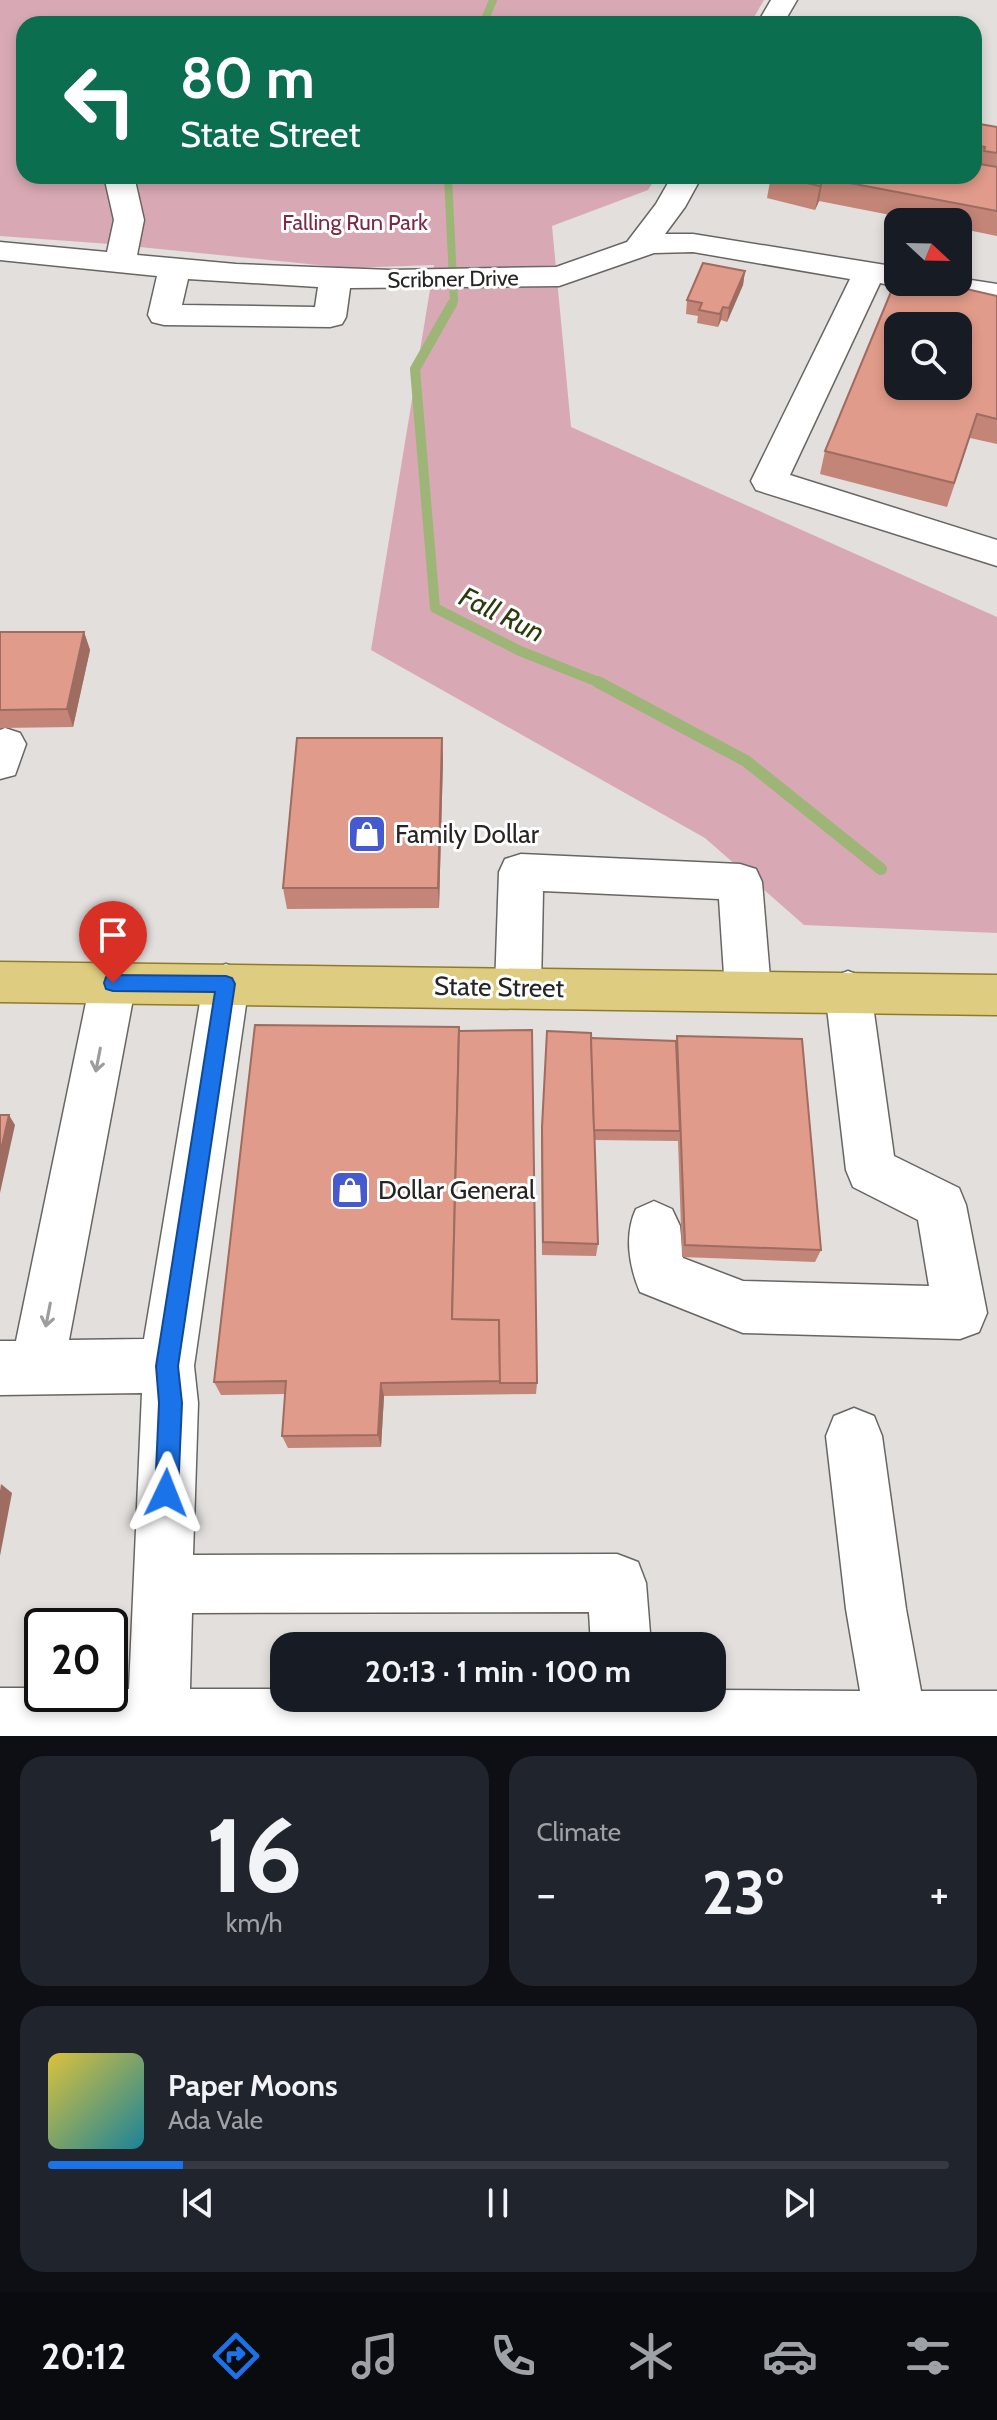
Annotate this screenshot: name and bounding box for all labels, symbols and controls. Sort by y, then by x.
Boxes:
text: 80 m [180,44,315,112]
icon: left [48,48,152,152]
text: State Street [180,112,361,156]
north arrow [884,208,972,296]
map controls [884,208,972,400]
park label: Falling Run Park [282,209,428,236]
street label: Scribner Drive [387,264,519,294]
button: search [884,312,972,400]
water label: Fall Run [454,579,550,649]
shop icon: Family Dollar [346,813,388,855]
place label: Family Dollar [395,818,540,850]
pin [79,901,147,983]
icon: arrive [91,913,135,957]
street label: State Street [434,970,565,1004]
one-way arrow [90,1046,105,1072]
shop icon: Dollar General [329,1169,371,1211]
place label: Dollar General [378,1174,535,1206]
one-way arrow [39,1301,54,1327]
position arrow [124,1451,208,1535]
speed limit sign: 20 [24,1608,128,1712]
text: 20:13 · 1 min · 100 m [365,1653,631,1690]
text: 16 [206,1792,303,1918]
text: Climate [537,1816,621,1848]
text: 23° [702,1856,783,1929]
text: − [537,1867,556,1920]
text: + [930,1867,949,1920]
text: km/h [226,1907,283,1939]
text: Paper Moons [168,2067,338,2104]
text: Ada Vale [168,2104,263,2136]
icon: previous [176,2181,220,2225]
icon: pause [476,2181,520,2225]
icon: next [777,2181,821,2225]
icon: directions [208,2328,264,2384]
icon: music [347,2328,403,2384]
icon: phone [485,2328,541,2384]
icon: climate [623,2328,679,2384]
icon: car [762,2328,818,2384]
icon: filters [900,2328,956,2384]
text: 20:12 [41,2334,126,2378]

